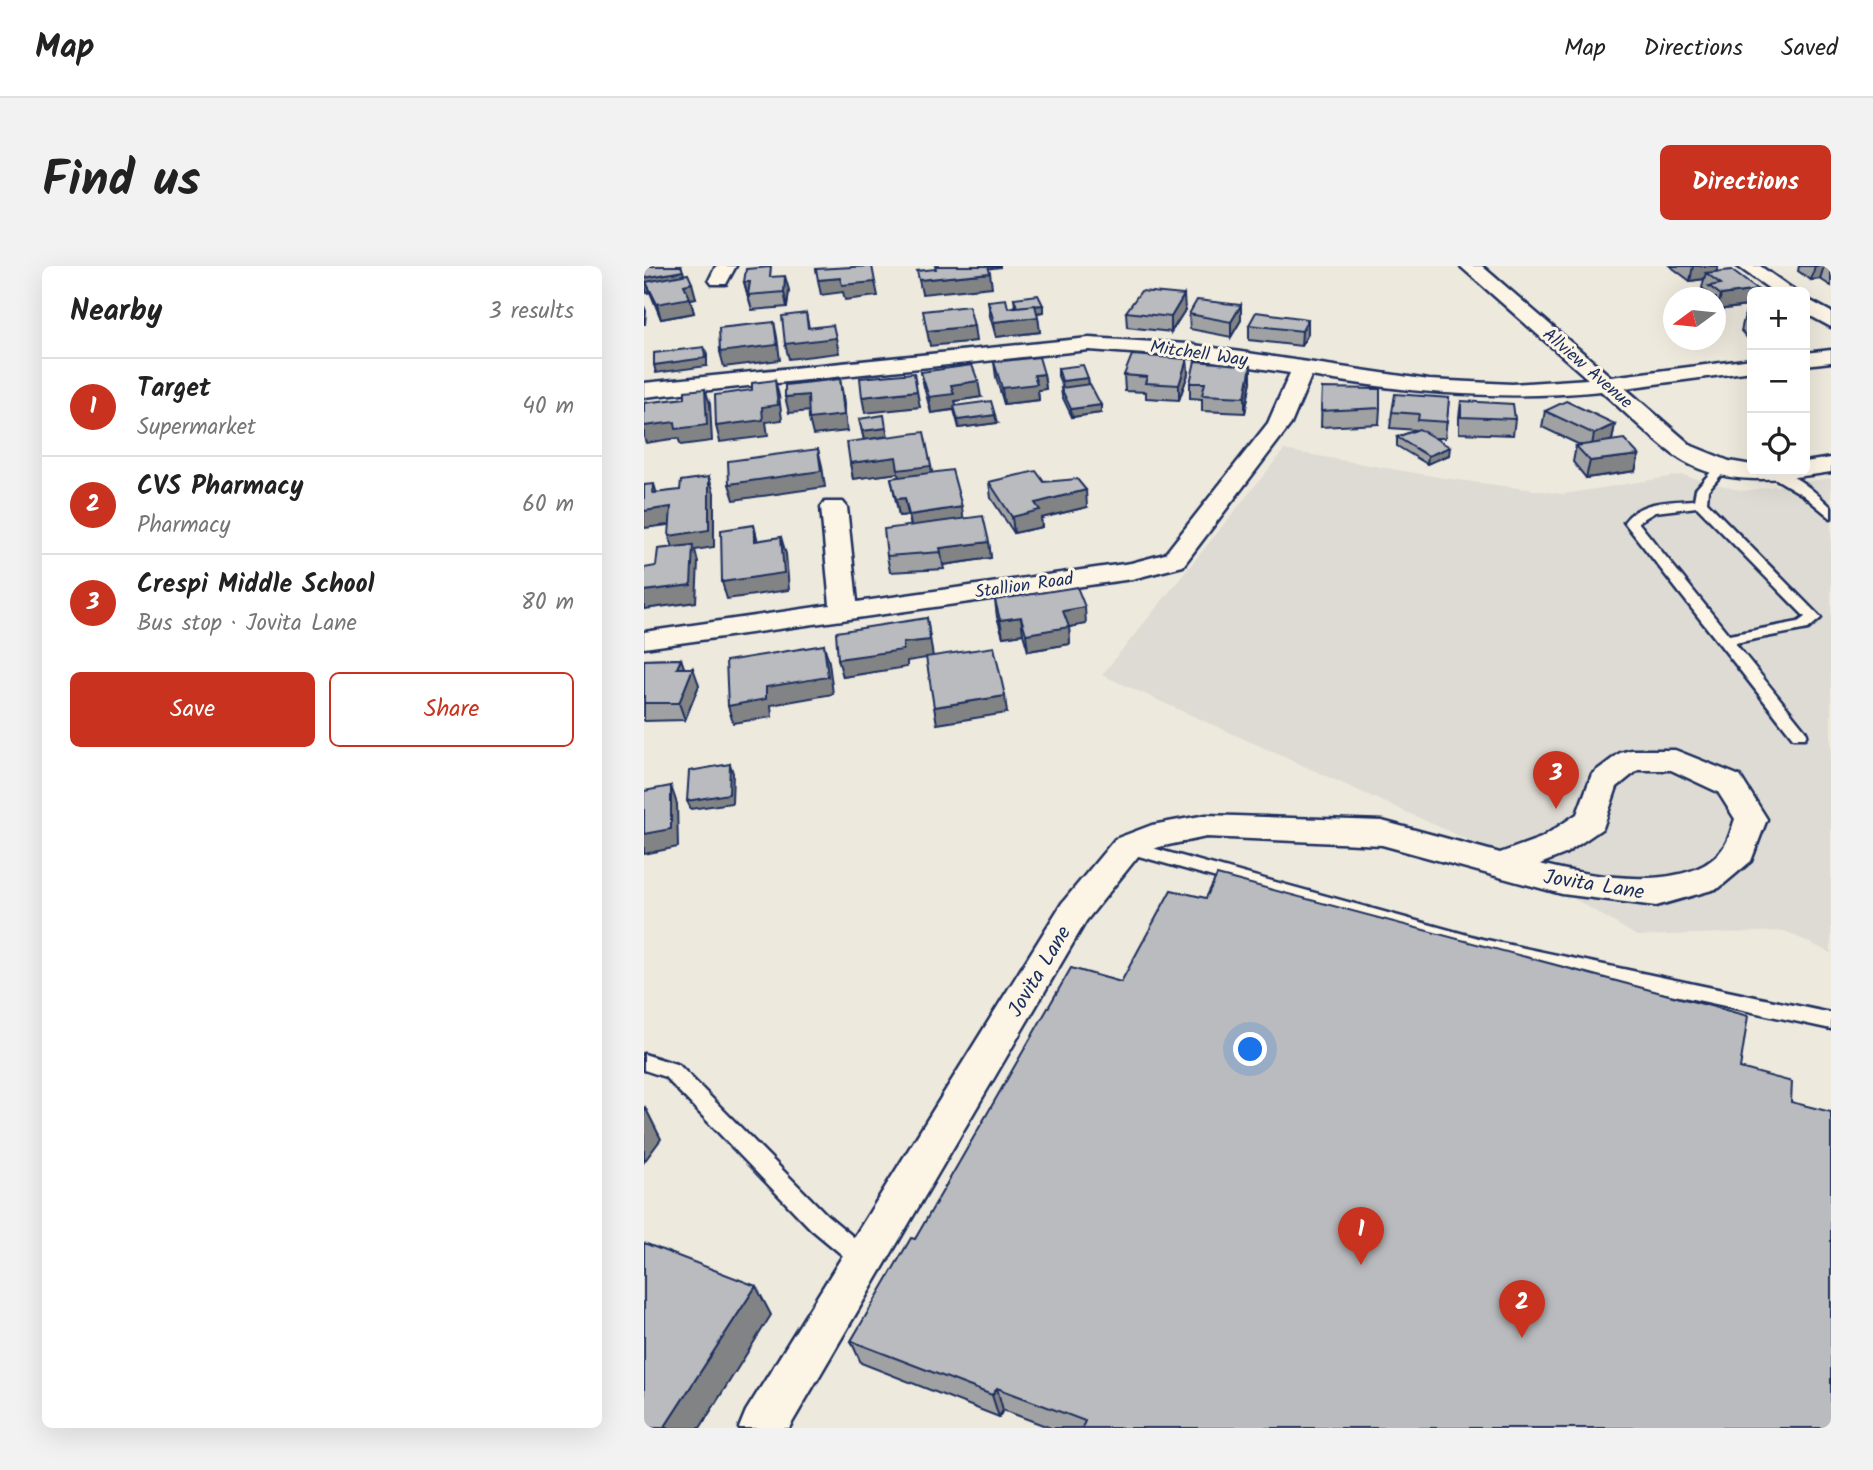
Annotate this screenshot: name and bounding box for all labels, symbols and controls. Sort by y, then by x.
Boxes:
text: Map [35,22,95,75]
text: Map [1564,29,1606,68]
text: Directions [1644,29,1743,68]
text: Saved [1781,29,1838,68]
text: Find us [42,143,200,221]
button: Directions [1660,145,1831,220]
north arrow [1663,287,1726,350]
map controls [1747,287,1810,476]
button: + [1747,287,1810,350]
text: Nearby [70,288,162,336]
text: 3 results [488,294,574,330]
street label: Allview Avenue [1535,321,1639,417]
street label: Mitchell Way [1148,333,1250,376]
button: − [1747,350,1810,413]
text: Target [137,368,211,410]
text: 1 [90,389,96,425]
text: 40 m [522,389,574,425]
text: Supermarket [137,410,256,446]
button: locate [1747,413,1810,476]
text: CVS Pharmacy [137,466,304,508]
text: 2 [86,487,100,523]
text: 60 m [522,487,574,523]
text: Pharmacy [137,508,230,544]
text: Crespi Middle School [137,564,374,606]
street label: Stallion Road [973,565,1076,608]
text: 3 [87,585,99,621]
text: 80 m [521,585,574,621]
text: Bus stop · Jovita Lane [137,606,357,642]
button: Save [70,672,315,747]
button: Share [329,672,574,747]
pin: 3 [1533,751,1579,809]
street label: Jovita Lane [1541,861,1647,910]
street label: Jovita Lane [1000,919,1081,1024]
your location [1233,1032,1267,1066]
pin: 1 [1338,1207,1384,1265]
pin: 2 [1499,1280,1545,1338]

